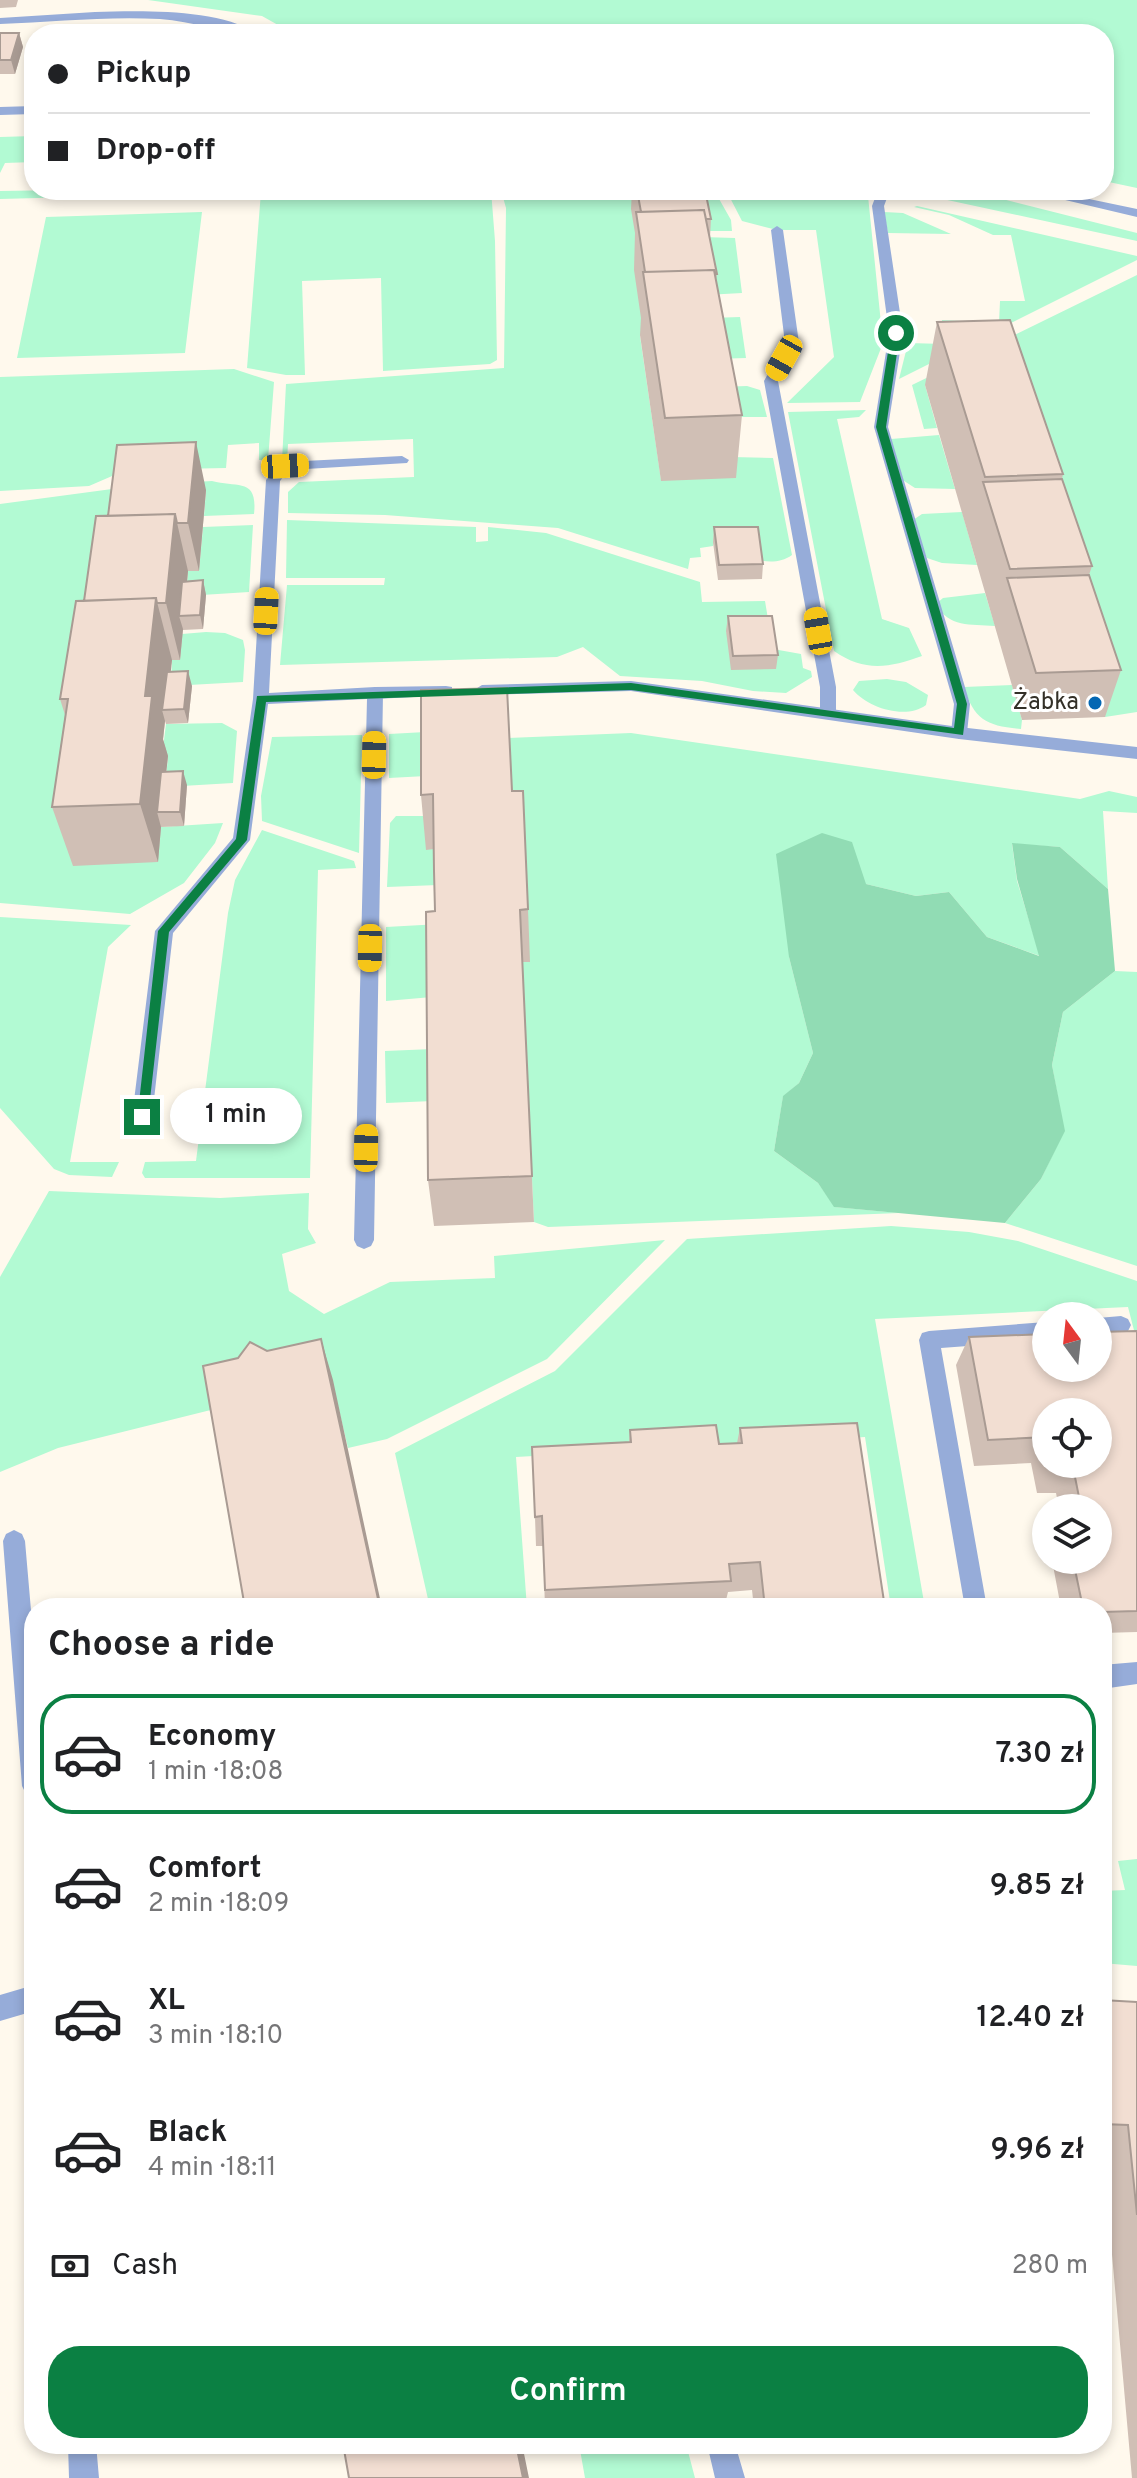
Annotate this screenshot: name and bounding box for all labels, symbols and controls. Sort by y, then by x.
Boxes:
text: Pickup [96,56,191,93]
text: Drop-off [96,133,215,170]
route start [878,315,914,351]
car [762,331,806,385]
car [260,453,310,479]
car [253,586,279,636]
car [802,605,834,657]
place label: Żabka [1013,687,1079,718]
marker: Żabka [1086,694,1104,712]
car [362,731,386,779]
car [358,924,382,972]
callout: 1 min [170,1089,302,1145]
route end [124,1099,160,1135]
text: 1 min [205,1099,267,1132]
car [354,1124,378,1172]
north arrow [1032,1302,1112,1382]
map controls [1032,1302,1112,1574]
button: locate [1032,1398,1112,1478]
button: layers [1032,1494,1112,1574]
text: Choose a ride [48,1623,274,1669]
icon: car [52,1718,124,1790]
text: Economy [148,1719,276,1756]
text: 7.30 zł [996,1736,1084,1773]
text: 1 min · 18:08 [148,1756,283,1789]
icon: car [52,1850,124,1922]
text: Comfort [148,1851,261,1888]
text: 9.85 zł [990,1868,1084,1905]
text: 2 min · 18:09 [148,1888,289,1921]
icon: car [52,1982,124,2054]
text: XL [148,1983,185,2020]
text: 12.40 zł [976,2000,1084,2037]
text: 3 min · 18:10 [148,2020,283,2053]
icon: car [52,2114,124,2186]
text: Black [148,2115,227,2152]
text: 9.96 zł [990,2132,1084,2169]
text: 4 min · 18:11 [148,2152,277,2185]
icon: cash [48,2244,92,2288]
text: Cash [112,2248,178,2285]
text: 280 m [1012,2250,1088,2283]
button: Confirm [48,2346,1088,2438]

